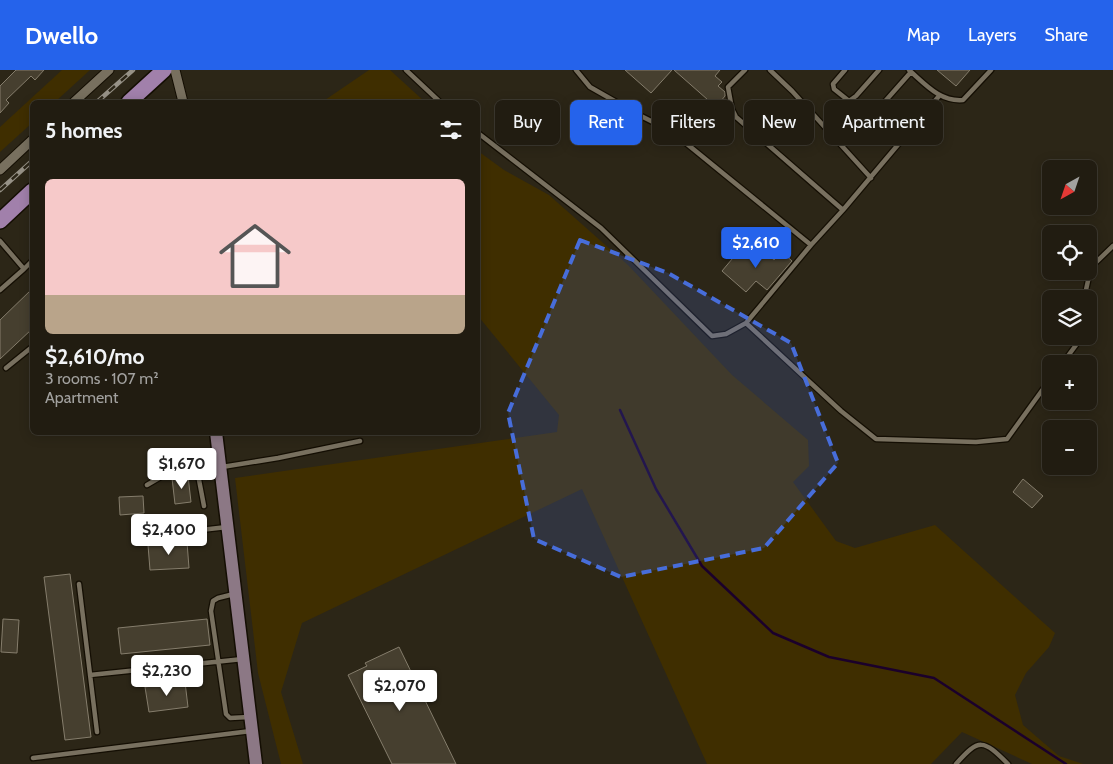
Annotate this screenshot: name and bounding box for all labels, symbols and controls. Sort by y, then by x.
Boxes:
text: Dwello [25,21,98,50]
text: Map [907,24,940,46]
text: Layers [968,24,1017,46]
text: Share [1045,24,1088,46]
chip: Buy [495,100,560,145]
chip: Rent [570,100,642,145]
chip: Filters [652,100,734,145]
chip: New [744,100,814,145]
chip: Apartment [824,100,943,145]
icon: filters [437,116,465,144]
text: 5 homes [45,118,123,143]
north arrow [1042,160,1098,215]
map controls [1042,160,1097,475]
icon: home [210,211,300,301]
button: locate [1042,225,1097,280]
pin: $2,610 [715,226,797,269]
text: $2,610 [732,233,780,252]
button: layers [1042,290,1097,345]
text: $2,610/mo [45,344,144,369]
button: + [1042,355,1097,410]
text: 3 rooms · 107 m² [45,369,159,388]
text: Apartment [45,388,118,407]
button: − [1042,420,1097,475]
pin: $1,670 [141,448,223,490]
text: $1,670 [158,454,206,473]
pin: $2,400 [128,514,210,556]
text: $2,400 [142,520,196,539]
pin: $2,230 [126,654,208,697]
text: $2,230 [142,661,192,680]
pin: $2,070 [359,670,441,712]
text: $2,070 [374,676,426,695]

